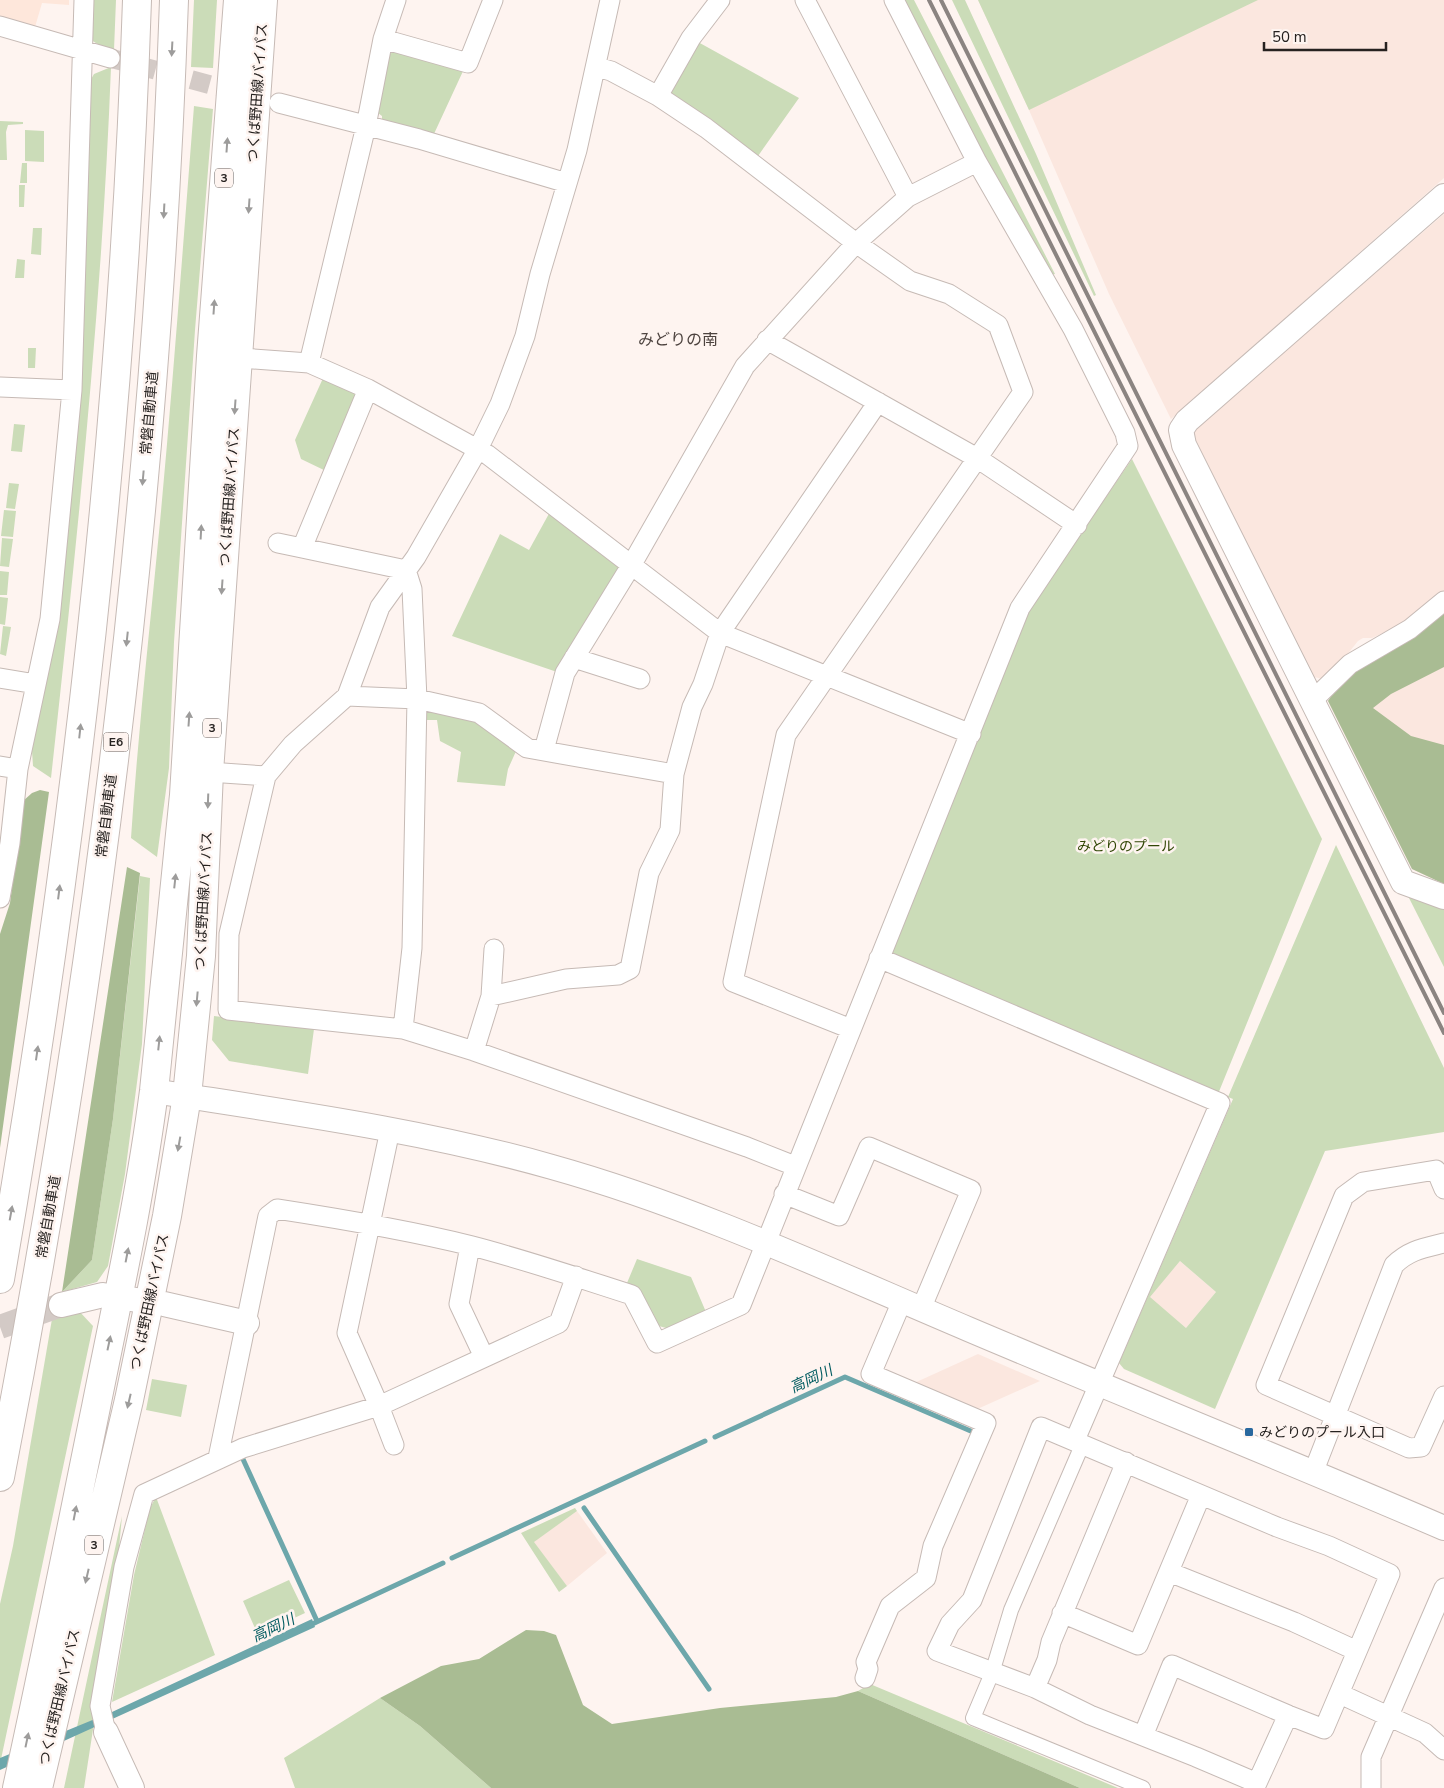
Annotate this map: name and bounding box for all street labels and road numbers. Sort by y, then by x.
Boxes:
street label: つくば野田線バイパス [243,23,272,163]
road number: 3 [215,168,233,188]
street label: 常磐自動車道 [136,370,163,456]
street label: つくば野田線バイパス [215,427,244,567]
road number: 3 [203,718,221,738]
road number: E6 [104,732,128,752]
street label: 常磐自動車道 [92,773,121,859]
street label: つくば野田線バイパス [190,831,217,971]
street label: 常磐自動車道 [32,1174,65,1260]
street label: つくば野田線バイパス [126,1232,173,1372]
road number: 3 [85,1536,103,1554]
street label: つくば野田線バイパス [35,1627,84,1767]

